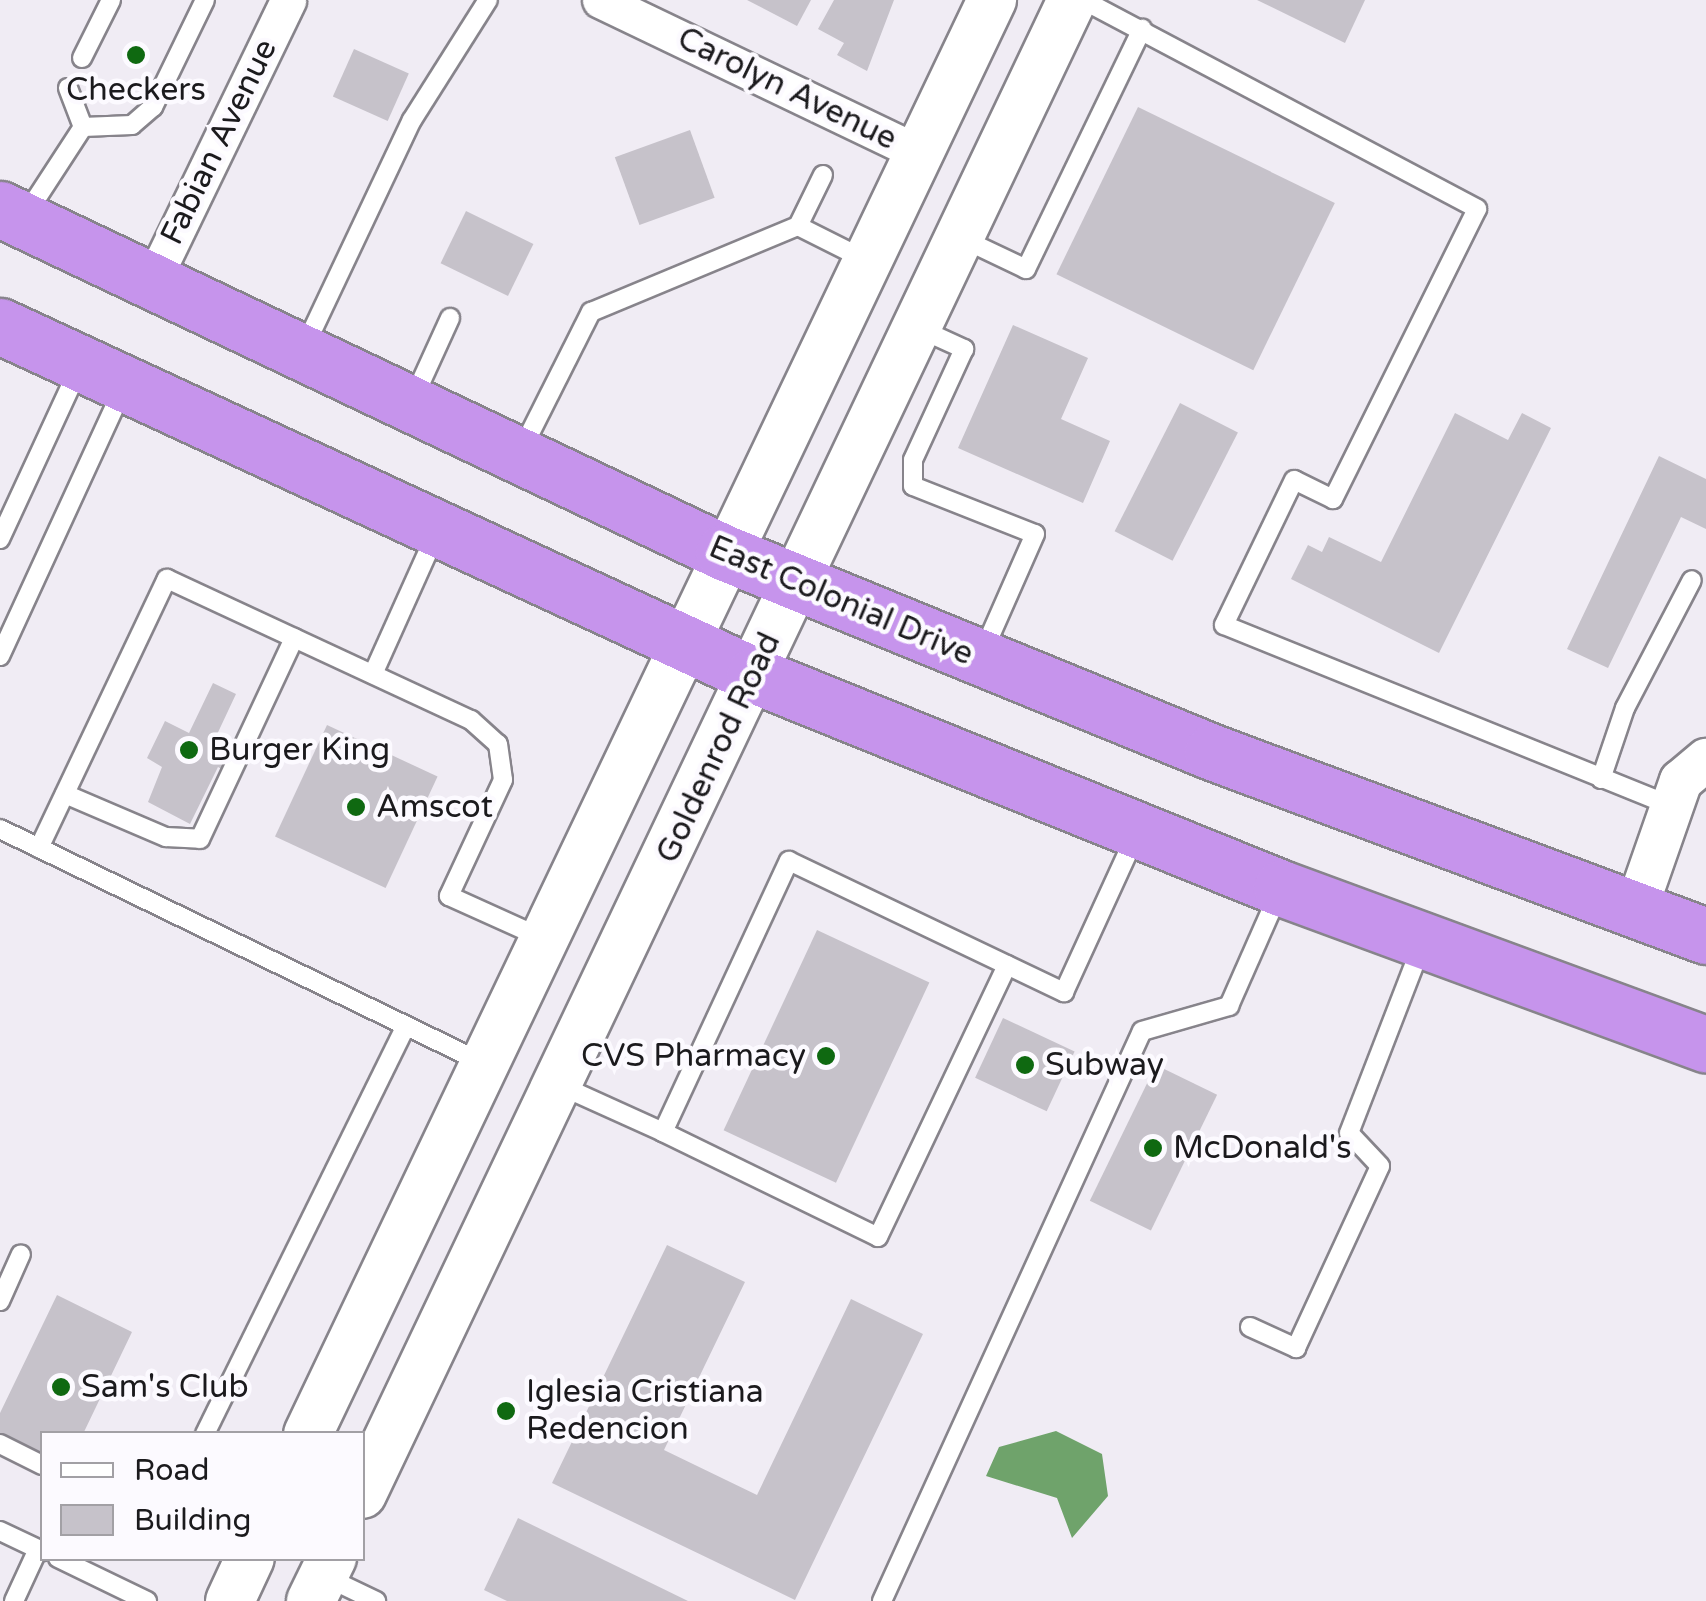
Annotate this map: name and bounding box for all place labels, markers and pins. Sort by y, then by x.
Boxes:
marker: Checkers [125,44,147,66]
place label: Checkers [66,71,206,109]
place label: Burger King [209,731,390,769]
marker: Burger King [178,739,200,761]
place label: Amscot [376,788,493,826]
marker: Amscot [345,796,367,818]
place label: CVS Pharmacy [581,1037,806,1075]
marker: CVS Pharmacy [815,1045,837,1067]
place label: Subway [1045,1046,1164,1084]
marker: Subway [1014,1054,1036,1076]
place label: McDonald's [1173,1129,1351,1167]
marker: McDonald's [1142,1137,1164,1159]
place label: Sam's Club [81,1368,249,1406]
place label: Iglesia Cristiana Redencion [526,1374,764,1449]
marker: Sam's Club [50,1376,72,1398]
marker: Iglesia Cristiana Redencion [495,1400,517,1422]

